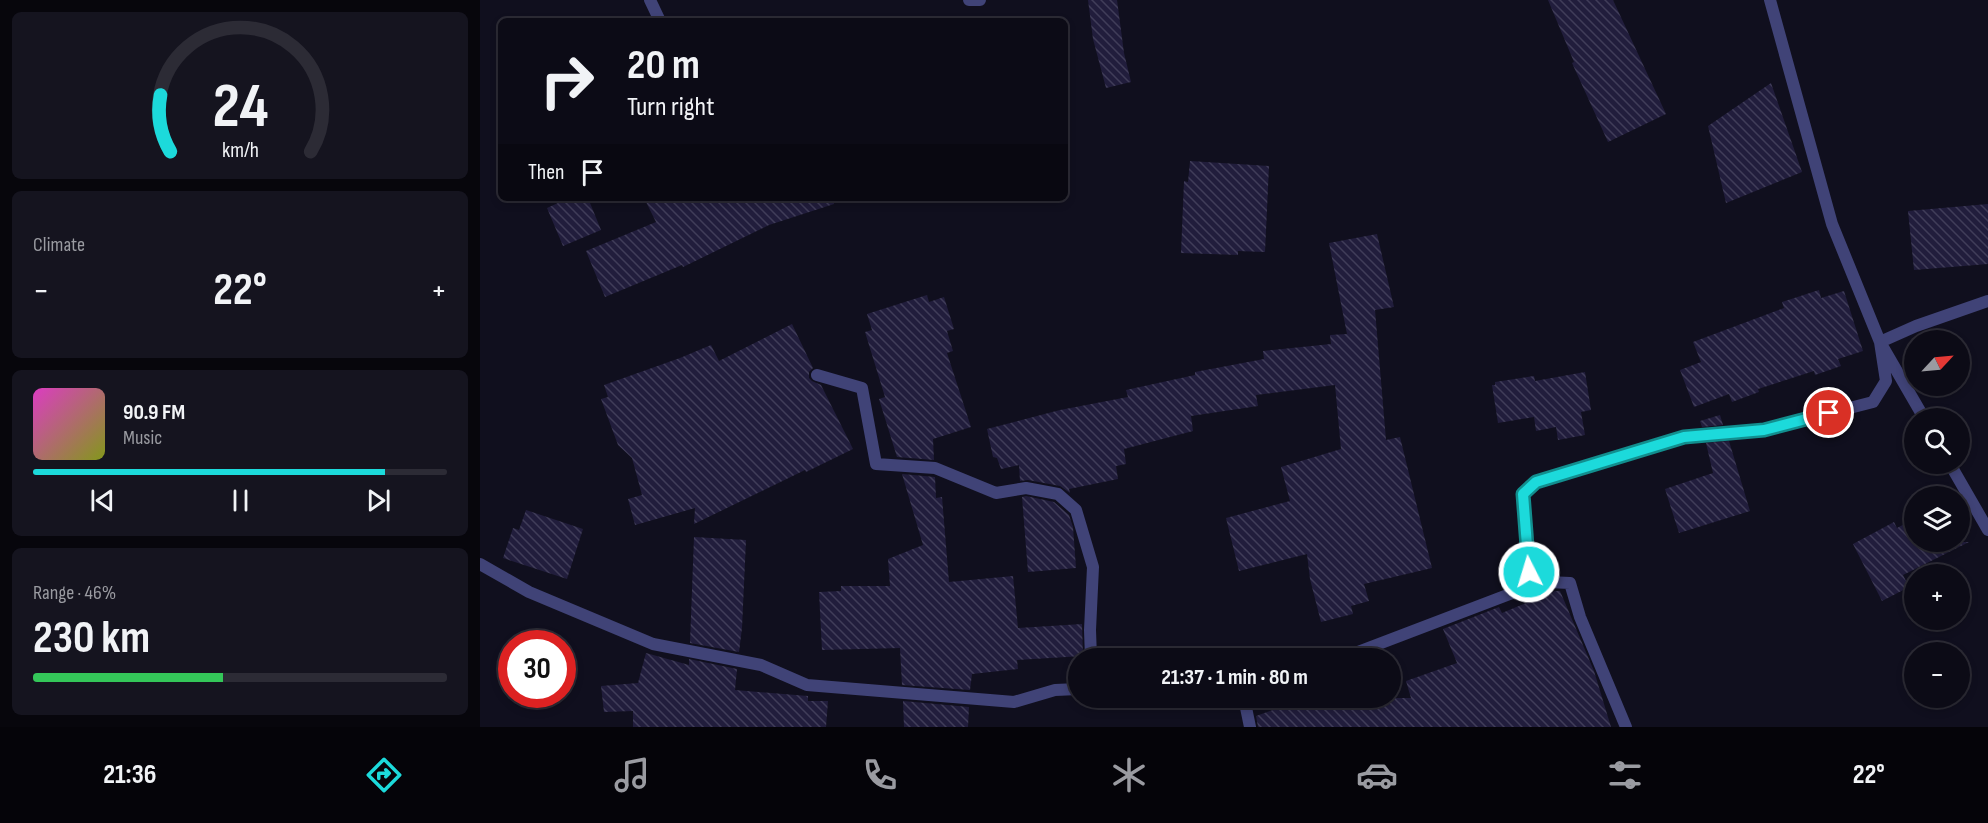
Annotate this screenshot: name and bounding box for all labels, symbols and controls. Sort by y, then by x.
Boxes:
text: 20 m [627,40,700,91]
icon: right [528,42,606,120]
text: 24 [212,71,268,146]
text: Turn right [627,91,714,123]
text: km/h [221,139,259,164]
icon: arrive [576,156,609,189]
text: Then [528,159,564,186]
text: Climate [33,233,85,257]
text: 22° [213,263,267,318]
text: − [33,271,49,311]
text: + [431,271,447,311]
north arrow [1904,330,1970,396]
map controls [1904,330,1970,708]
pin [1803,387,1854,438]
icon: arrive [1812,396,1845,429]
text: 90.9 FM [123,399,185,426]
button: search [1904,408,1970,474]
text: Music [123,426,162,450]
icon: previous [86,484,119,517]
icon: pause [224,484,257,517]
icon: next [362,484,395,517]
button: layers [1904,486,1970,552]
position arrow [1497,540,1561,604]
button: + [1904,564,1970,630]
text: Range · 46% [33,581,116,605]
text: 230 km [33,611,150,666]
speed limit sign: 30 [498,630,576,708]
button: − [1904,642,1970,708]
text: 21:37 · 1 min · 80 m [1161,664,1308,691]
icon: directions [363,754,405,796]
icon: music [611,754,653,796]
icon: phone [859,754,901,796]
icon: climate [1108,754,1150,796]
icon: car [1356,754,1398,796]
icon: filters [1604,754,1646,796]
text: 21:36 [103,759,156,791]
text: 22° [1853,759,1885,791]

